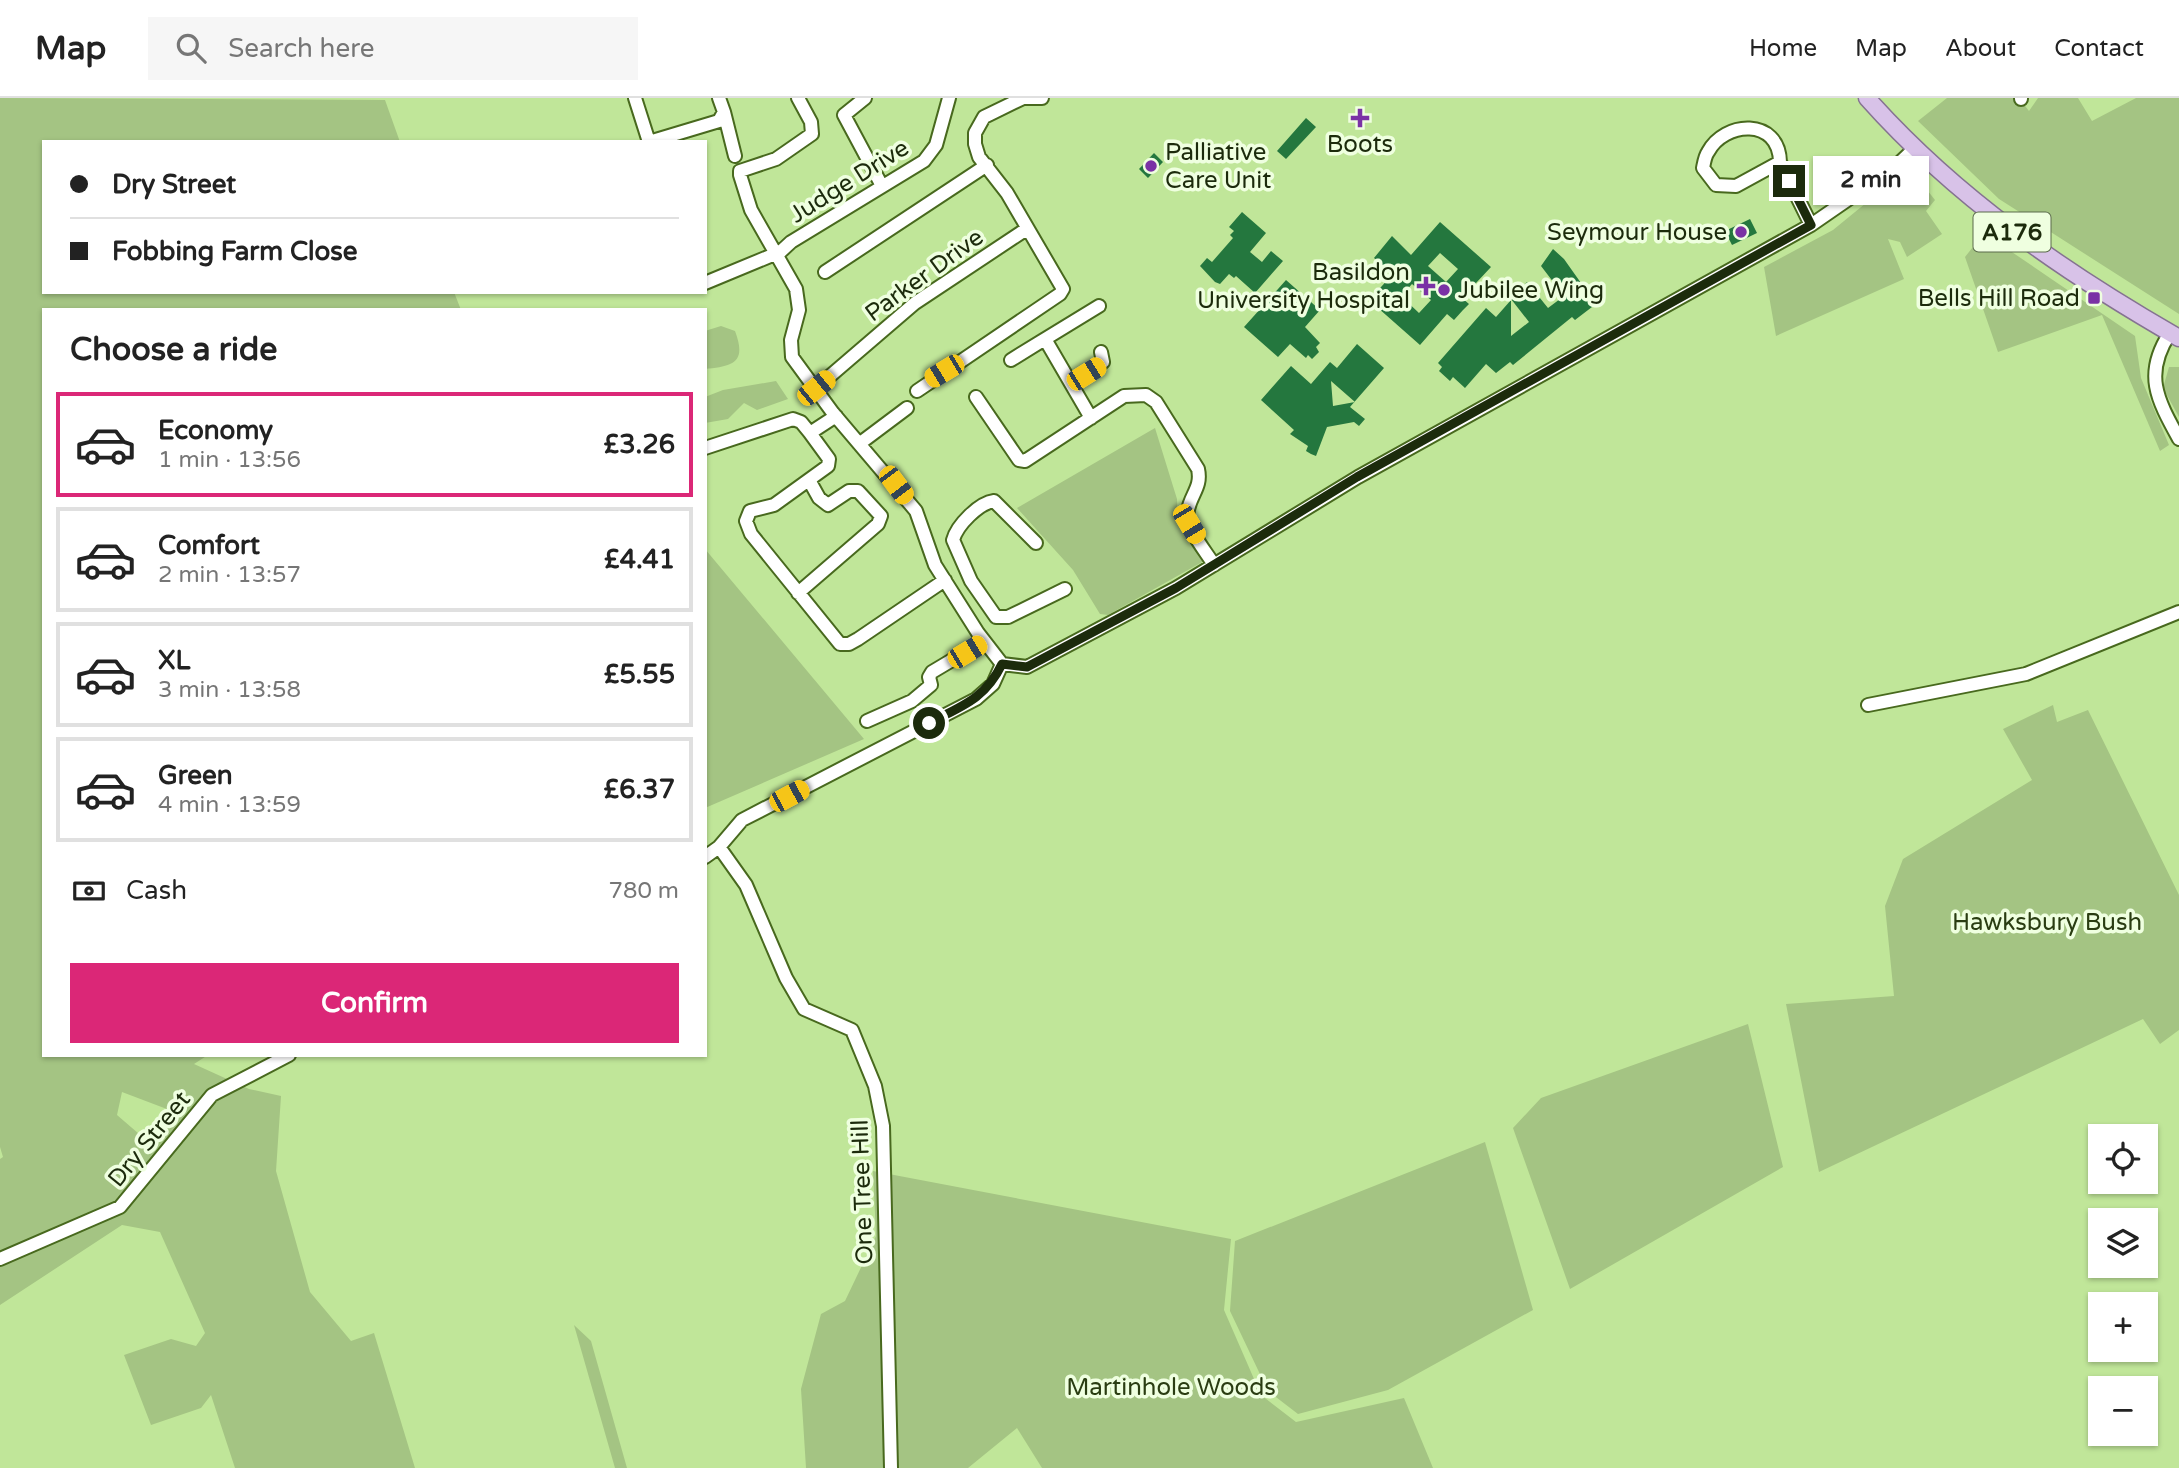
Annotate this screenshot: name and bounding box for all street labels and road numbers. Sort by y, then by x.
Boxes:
street label: Judge Drive [784,133,914,229]
road number: A176 [1974,212,2050,252]
street label: Parker Drive [859,223,989,328]
street label: Dry Street [102,1086,197,1193]
street label: One Tree Hill [845,1119,880,1265]

